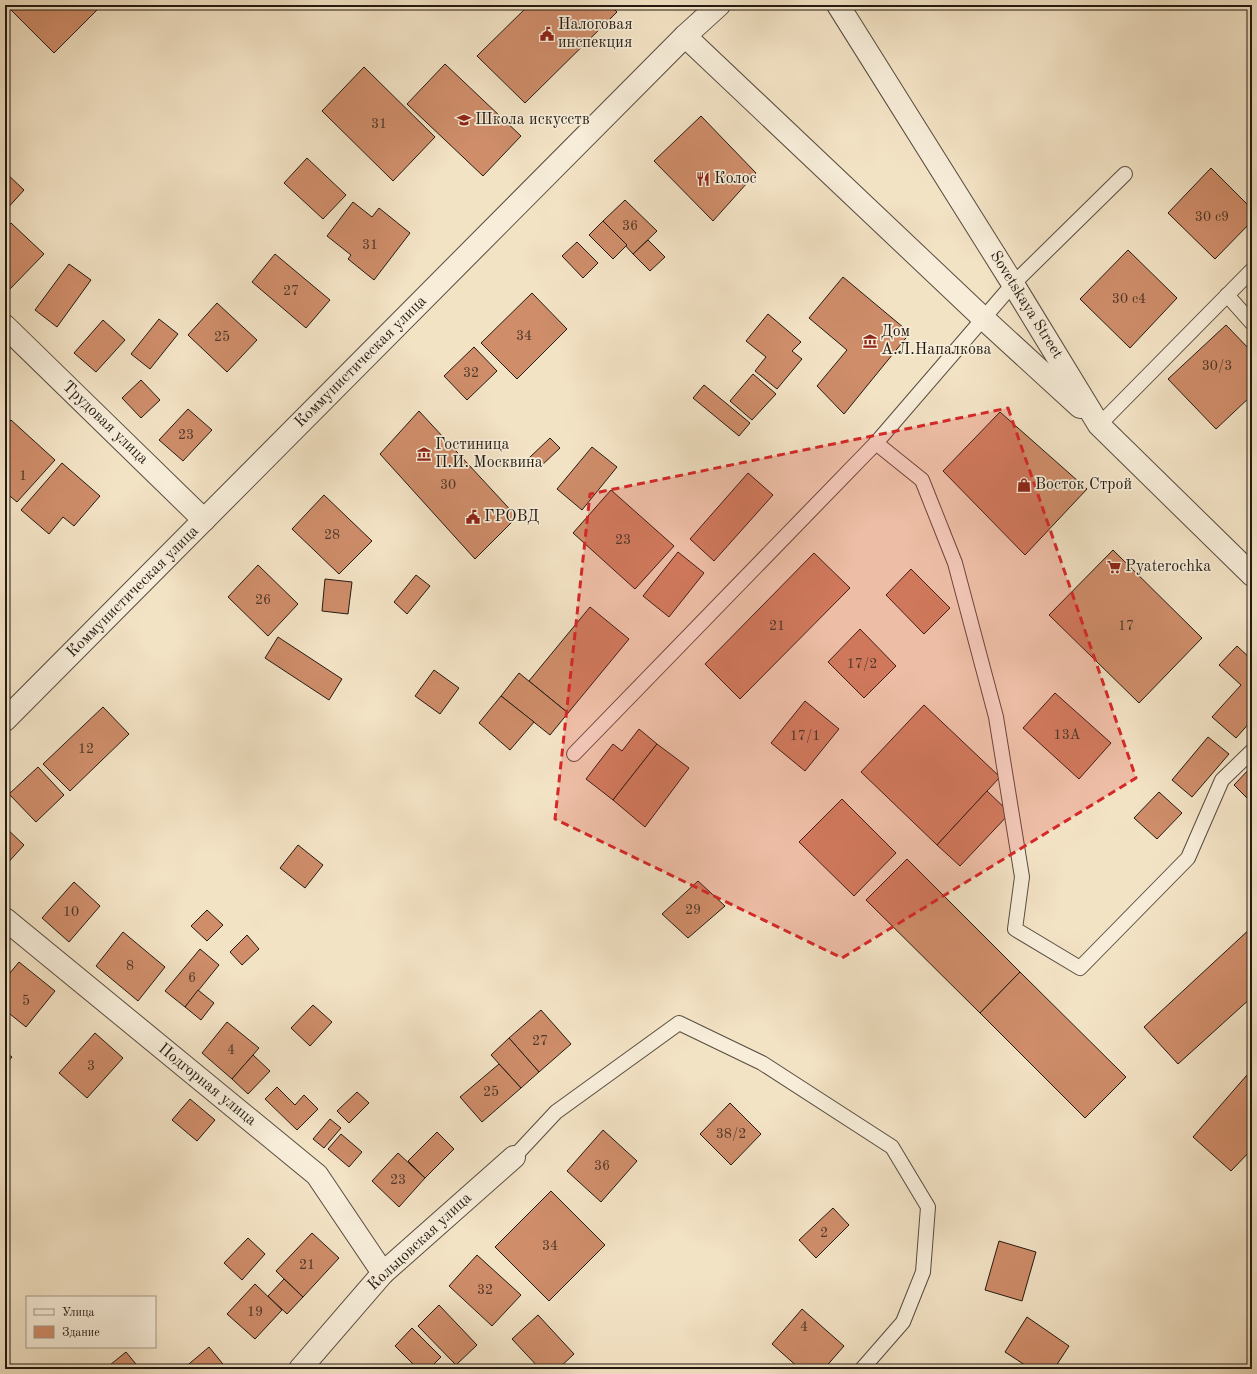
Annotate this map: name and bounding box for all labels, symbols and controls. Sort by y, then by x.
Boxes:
place label: Налоговая инспекция [558,17,633,51]
public building icon: Налоговая инспекция [539,26,555,42]
school or university icon: Школа искусств [456,112,472,128]
place label: Школа искусств [475,112,590,128]
house number: 31 [371,117,387,131]
restaurant icon: Колос [695,171,711,187]
place label: Колос [714,171,757,187]
house number: 30 с9 [1195,210,1229,224]
house number: 36 [622,219,638,233]
house number: 31 [362,238,378,252]
street label: Sovetskaya Street [986,248,1066,362]
house number: 27 [283,284,299,298]
house number: 30 с4 [1112,292,1146,306]
street label: Коммунистическая улица [292,293,430,431]
place label: Дом А.Л.Напалкова [881,324,992,358]
house number: 34 [516,329,532,343]
house number: 25 [214,330,230,344]
museum icon: Дом А.Л.Напалкова [862,333,878,349]
house number: 30/3 [1202,359,1232,373]
house number: 32 [463,366,479,380]
street label: Трудовая улица [59,378,151,468]
house number: 23 [178,428,194,442]
place label: Гостиница П.И. Москвина [435,437,543,471]
museum icon: Гостиница П.И. Москвина [416,446,432,462]
house number: 1 [19,469,27,483]
shop icon: Восток Строй [1016,477,1032,493]
place label: Восток Строй [1035,477,1132,493]
house number: 30 [440,478,456,492]
public building icon: ГРОВД [465,509,481,525]
place label: ГРОВД [484,509,539,525]
street label: Коммунистическая улица [64,523,202,661]
house number: 28 [324,528,340,542]
house number: 23 [615,533,631,547]
supermarket icon: Pyaterochka [1106,559,1122,575]
place label: Pyaterochka [1125,559,1211,575]
house number: 26 [255,593,271,607]
house number: 21 [769,619,785,633]
house number: 17 [1118,619,1134,633]
house number: 17/2 [847,657,877,671]
house number: 13А [1054,728,1081,742]
house number: 17/1 [790,729,820,743]
house number: 12 [78,742,94,756]
house number: 29 [685,903,701,917]
house number: 10 [63,905,79,919]
house number: 8 [126,959,134,973]
house number: 6 [188,971,196,985]
house number: 5 [22,994,30,1008]
house number: 27 [532,1034,548,1048]
street label: Подгорная улица [155,1041,259,1129]
house number: 4 [227,1043,235,1057]
house number: 3 [87,1059,95,1073]
house number: 25 [483,1085,499,1099]
house number: 38/2 [716,1127,746,1141]
house number: 36 [594,1159,610,1173]
house number: 23 [390,1173,406,1187]
street label: Кольцовская улица [365,1190,475,1294]
house number: 2 [820,1226,828,1240]
house number: 34 [542,1239,558,1253]
house number: 21 [299,1258,315,1272]
house number: 32 [477,1283,493,1297]
legend [26,1296,156,1348]
house number: 19 [247,1305,263,1319]
text: Улица [62,1307,95,1319]
house number: 4 [800,1320,808,1334]
text: Здание [62,1327,100,1339]

